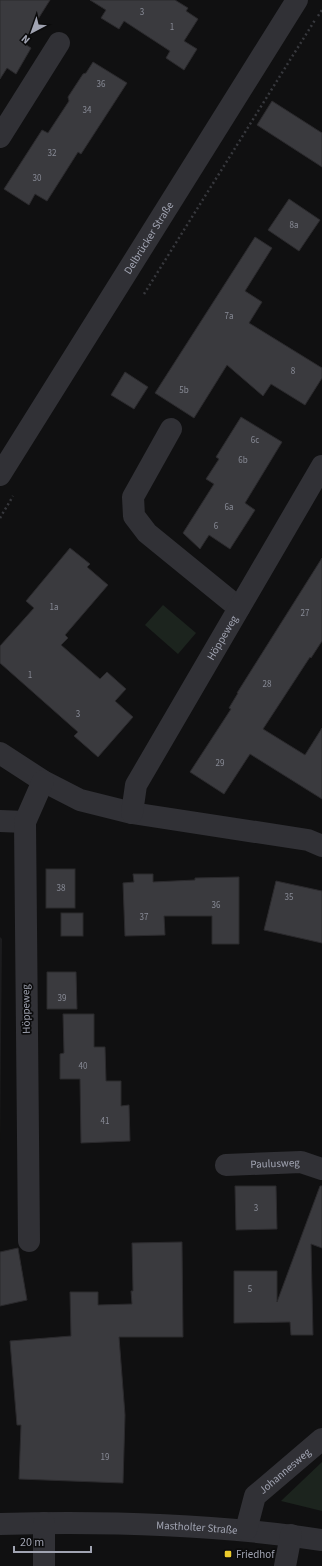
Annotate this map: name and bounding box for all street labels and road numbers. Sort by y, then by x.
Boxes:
street label: Delbrücker Straße [120,198,177,277]
street label: Höppeweg [203,612,241,663]
street label: Höppeweg [18,984,34,1034]
street label: Paulusweg [250,1155,300,1172]
street label: Johannesweg [255,1444,314,1497]
street label: Mastholter Straße [156,1517,239,1537]

